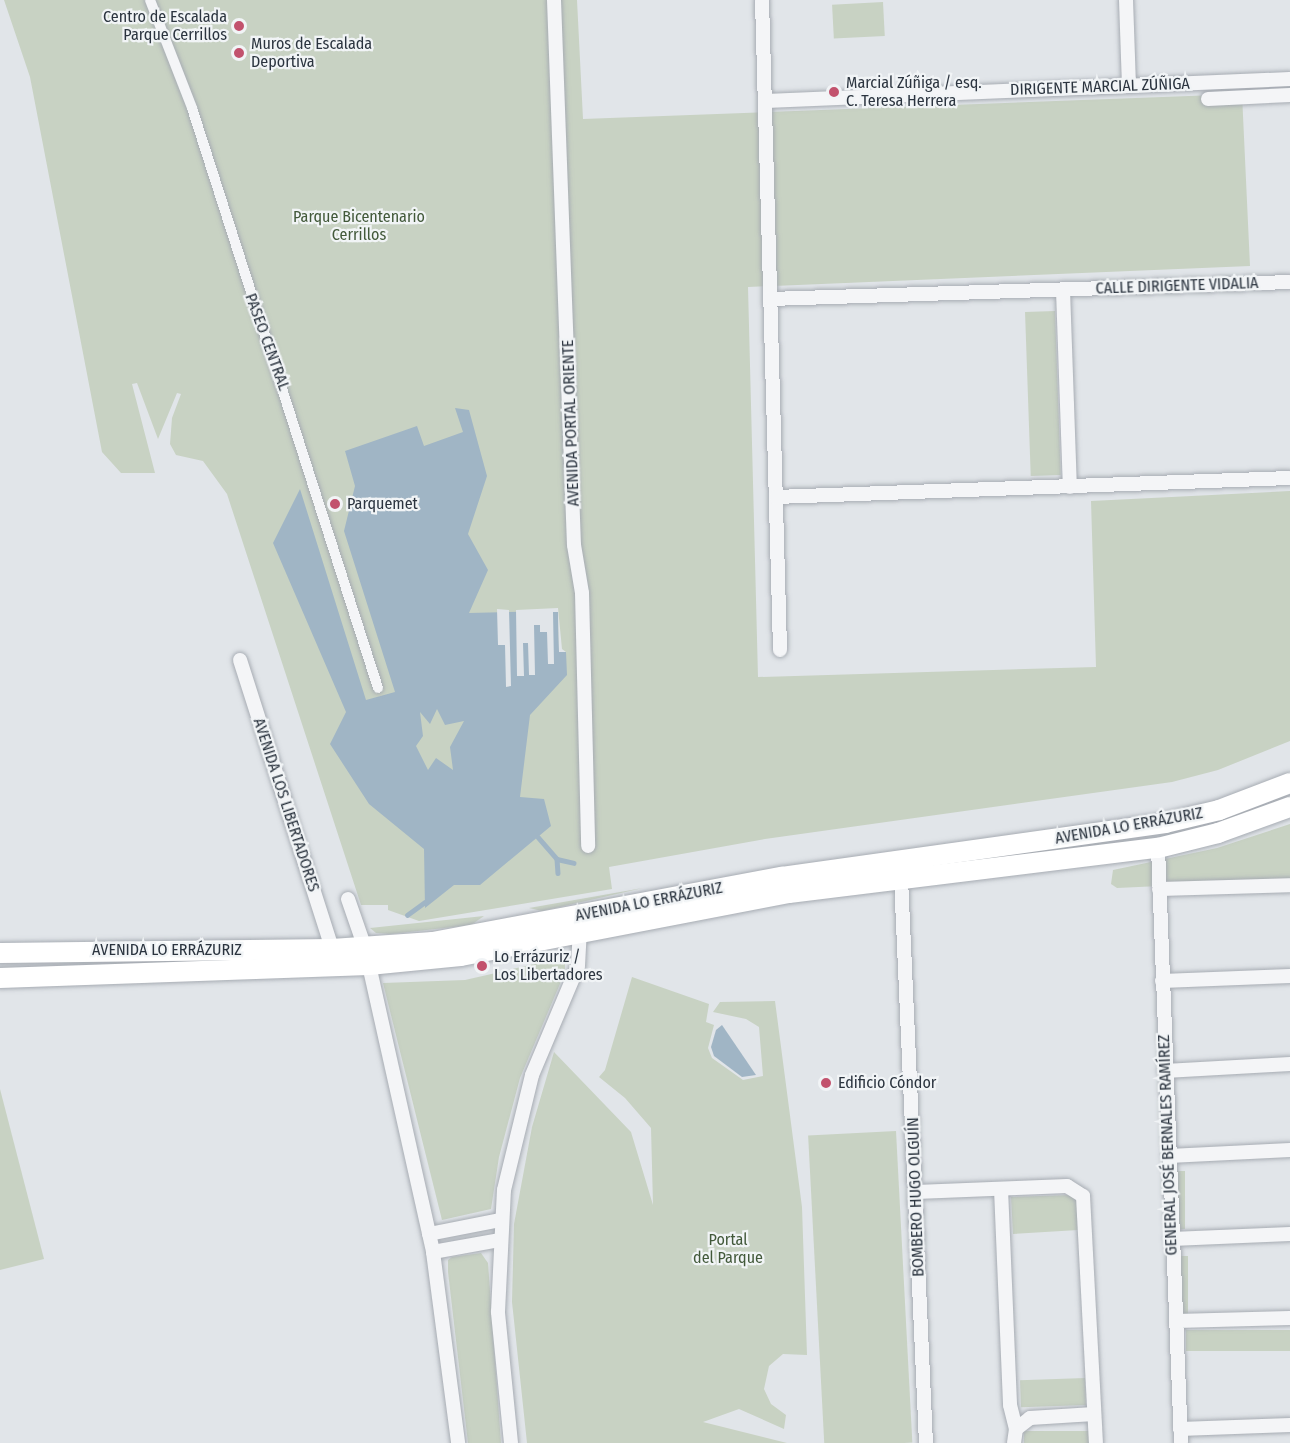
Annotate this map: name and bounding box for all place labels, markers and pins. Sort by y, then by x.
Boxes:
place label: Centro de Escalada Parque Cerrillos [103,7,227,45]
marker: Centro de Escalada Parque Cerrillos [232,19,246,33]
place label: Muros de Escalada Deportiva [251,34,372,72]
marker: Muros de Escalada Deportiva [232,46,246,60]
place label: Marcial Zúñiga / esq. C. Teresa Herrera [846,73,982,111]
marker: Marcial Zúñiga / esq. C. Teresa Herrera [827,85,841,99]
place label: Parquemet [347,494,418,514]
marker: Parquemet [328,497,342,511]
place label: Lo Errázuriz / Los Libertadores [494,947,603,985]
marker: Lo Errázuriz / Los Libertadores [475,959,489,973]
place label: Edificio Cóndor [838,1073,936,1093]
marker: Edificio Cóndor [819,1076,833,1090]

